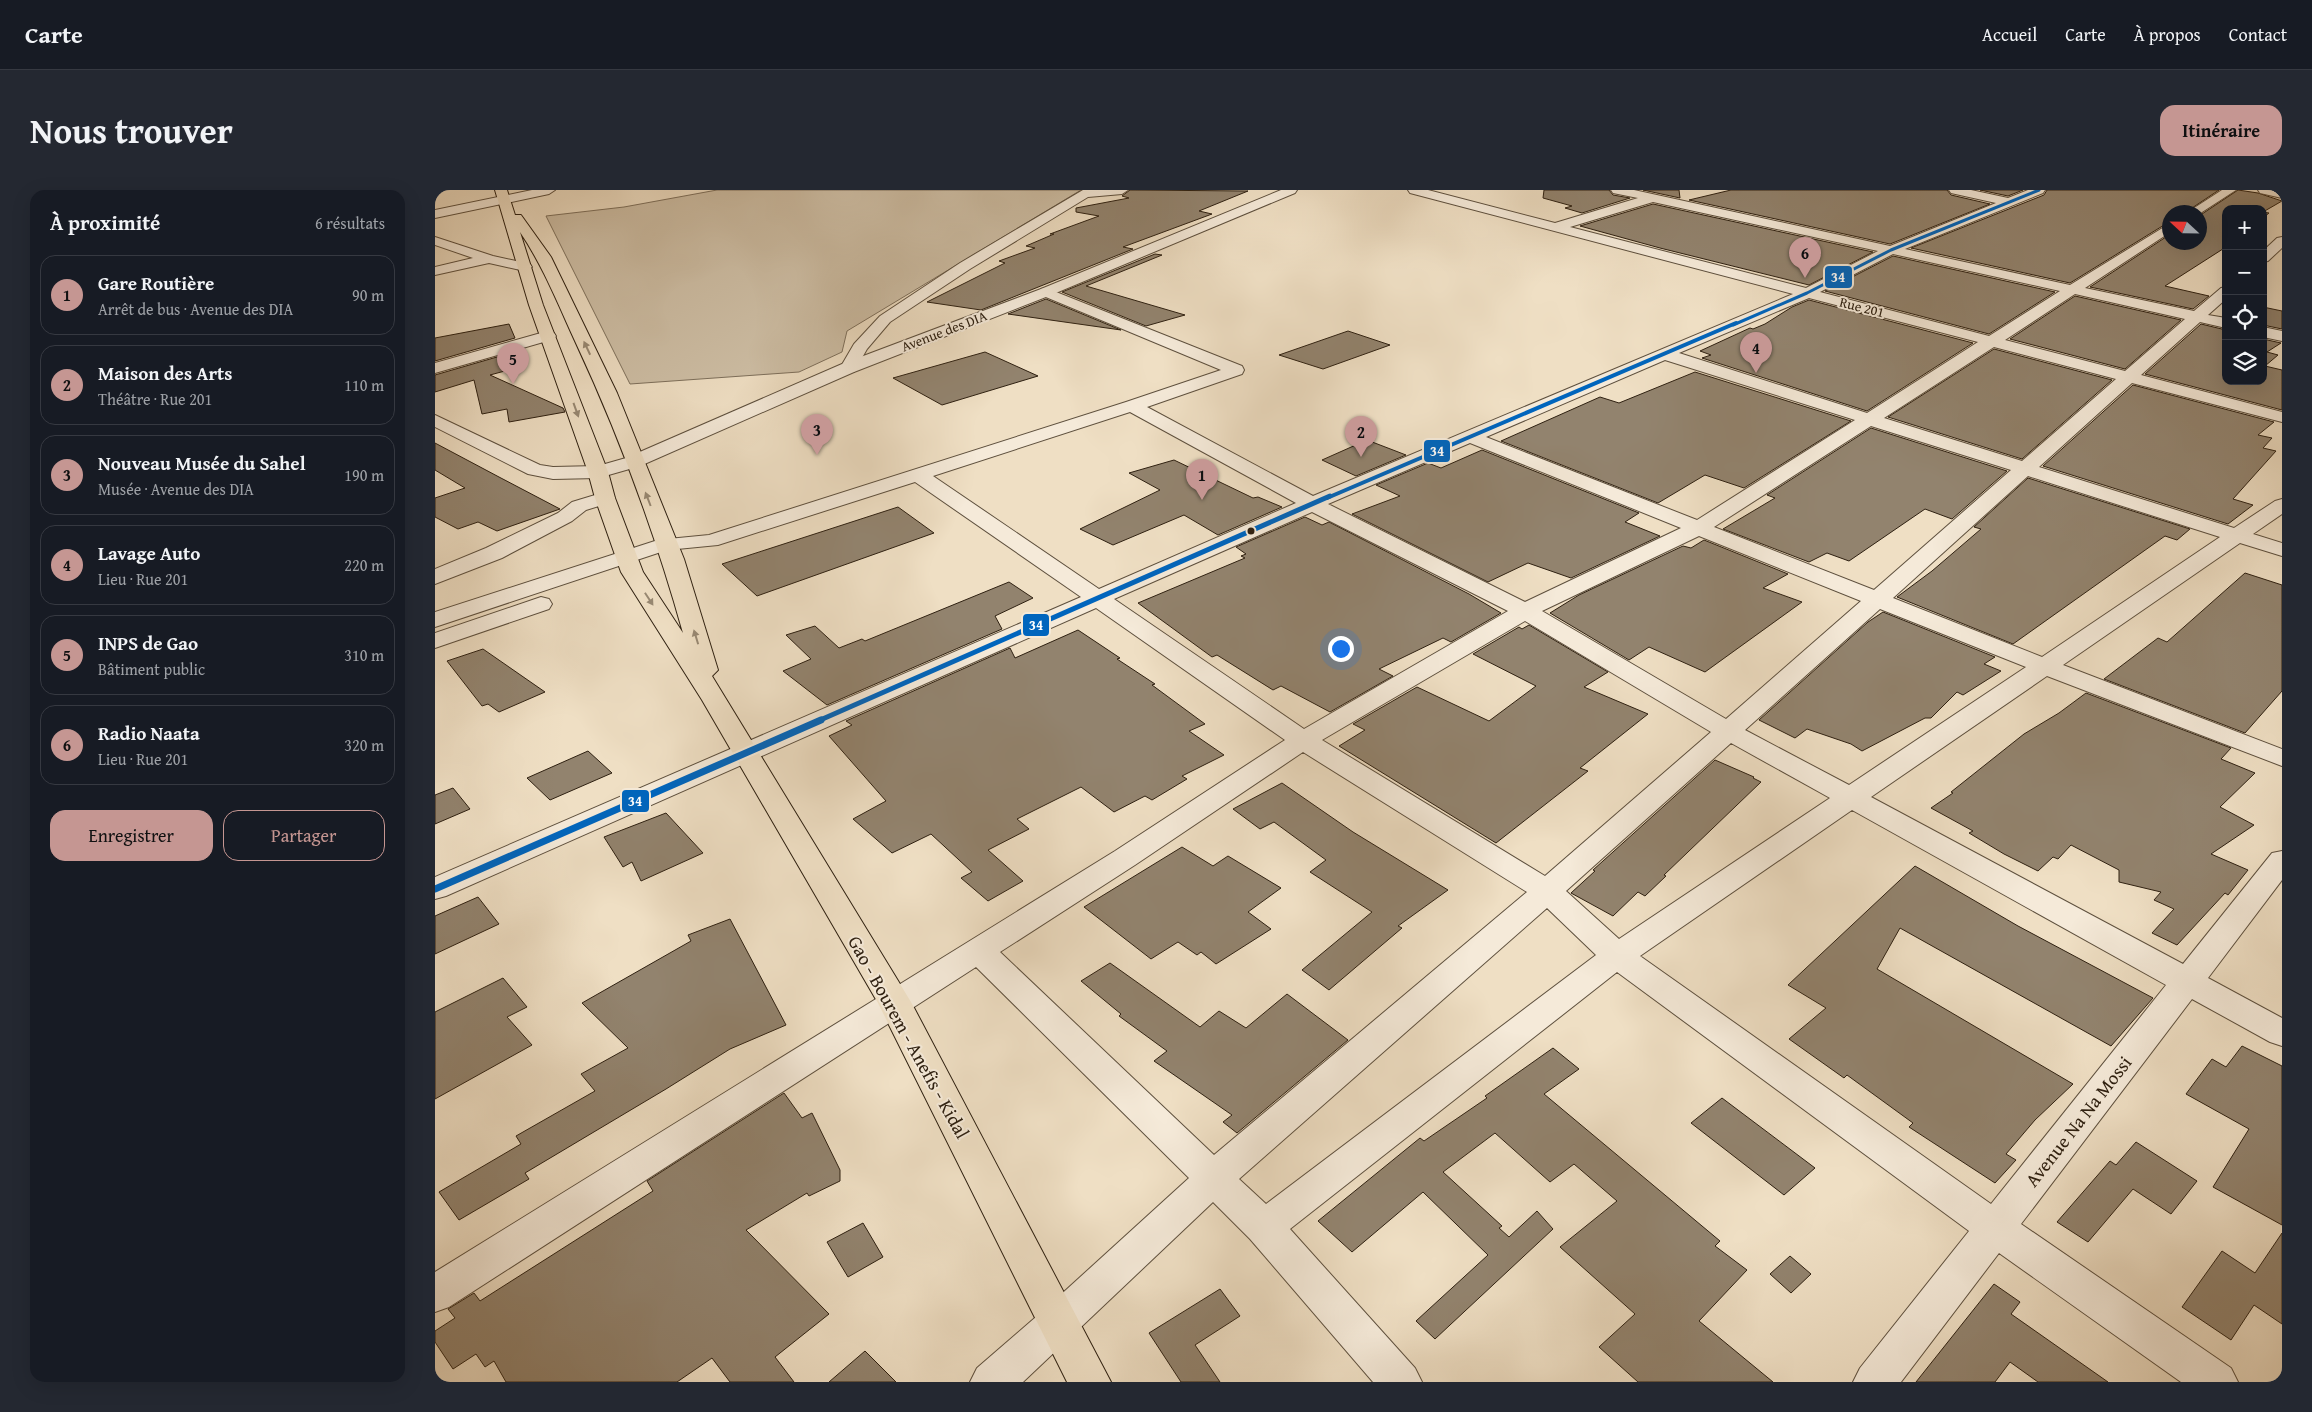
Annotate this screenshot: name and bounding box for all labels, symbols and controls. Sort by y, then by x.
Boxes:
text: Carte [25,17,83,52]
text: Accueil [1982,21,2037,48]
text: Carte [2065,21,2106,48]
text: À propos [2134,21,2201,48]
text: Contact [2229,21,2287,48]
text: Nous trouver [30,105,233,156]
button: Itinéraire [2160,105,2282,156]
north arrow [2162,205,2207,250]
map controls [2222,205,2267,385]
button: + [2222,205,2267,250]
text: À proximité [50,207,160,238]
text: 6 résultats [315,211,385,235]
pin: 6 [1789,237,1821,278]
button: − [2222,250,2267,295]
line badge: 34 [1824,265,1853,289]
text: 34 [1831,267,1845,287]
text: Gare Routière [98,269,214,297]
text: 1 [63,283,71,307]
text: 90 m [352,283,384,307]
street label: Rue 201 [1837,292,1887,322]
button: locate [2222,295,2267,340]
text: Arrêt de bus · Avenue des DIA [98,297,293,321]
street label: Avenue des DIA [898,305,990,356]
pin: 4 [1740,332,1772,373]
button: layers [2222,340,2267,385]
one-way arrow [583,341,591,355]
pin: 5 [497,343,529,384]
text: Maison des Arts [98,359,232,387]
text: 2 [63,373,71,397]
text: 110 m [344,373,384,397]
text: Théâtre · Rue 201 [98,387,212,411]
one-way arrow [572,403,580,417]
pin: 3 [801,414,833,455]
pin: 2 [1345,416,1377,457]
line badge: 34 [1423,439,1451,463]
text: 34 [1430,441,1444,461]
text: Nouveau Musée du Sahel [98,449,306,477]
pin: 1 [1186,459,1218,500]
text: 3 [63,463,71,487]
text: 190 m [344,463,384,487]
text: Musée · Avenue des DIA [98,477,254,501]
one-way arrow [643,491,651,506]
unlabelled marker [1246,526,1256,536]
text: Lavage Auto [98,539,200,567]
text: 4 [63,553,71,577]
text: 220 m [344,553,384,577]
text: Lieu · Rue 201 [98,567,188,591]
one-way arrow [644,592,654,605]
line badge: 34 [1022,613,1050,637]
text: 34 [1029,615,1043,635]
text: INPS de Gao [98,629,198,657]
one-way arrow [692,629,700,644]
your location [1328,636,1354,662]
text: 5 [63,643,71,667]
text: 310 m [344,643,384,667]
text: Bâtiment public [98,657,205,681]
text: Radio Naata [98,719,200,747]
text: 6 [63,733,71,757]
text: 320 m [344,733,384,757]
text: Lieu · Rue 201 [98,747,188,771]
line badge: 34 [621,789,650,813]
text: 34 [628,791,642,811]
button: Enregistrer [50,810,213,861]
button: Partager [223,810,385,861]
street label: Gao - Bourem - Anefis - Kidal [841,930,977,1144]
street label: Avenue Na Na Mossi [2018,1050,2138,1192]

